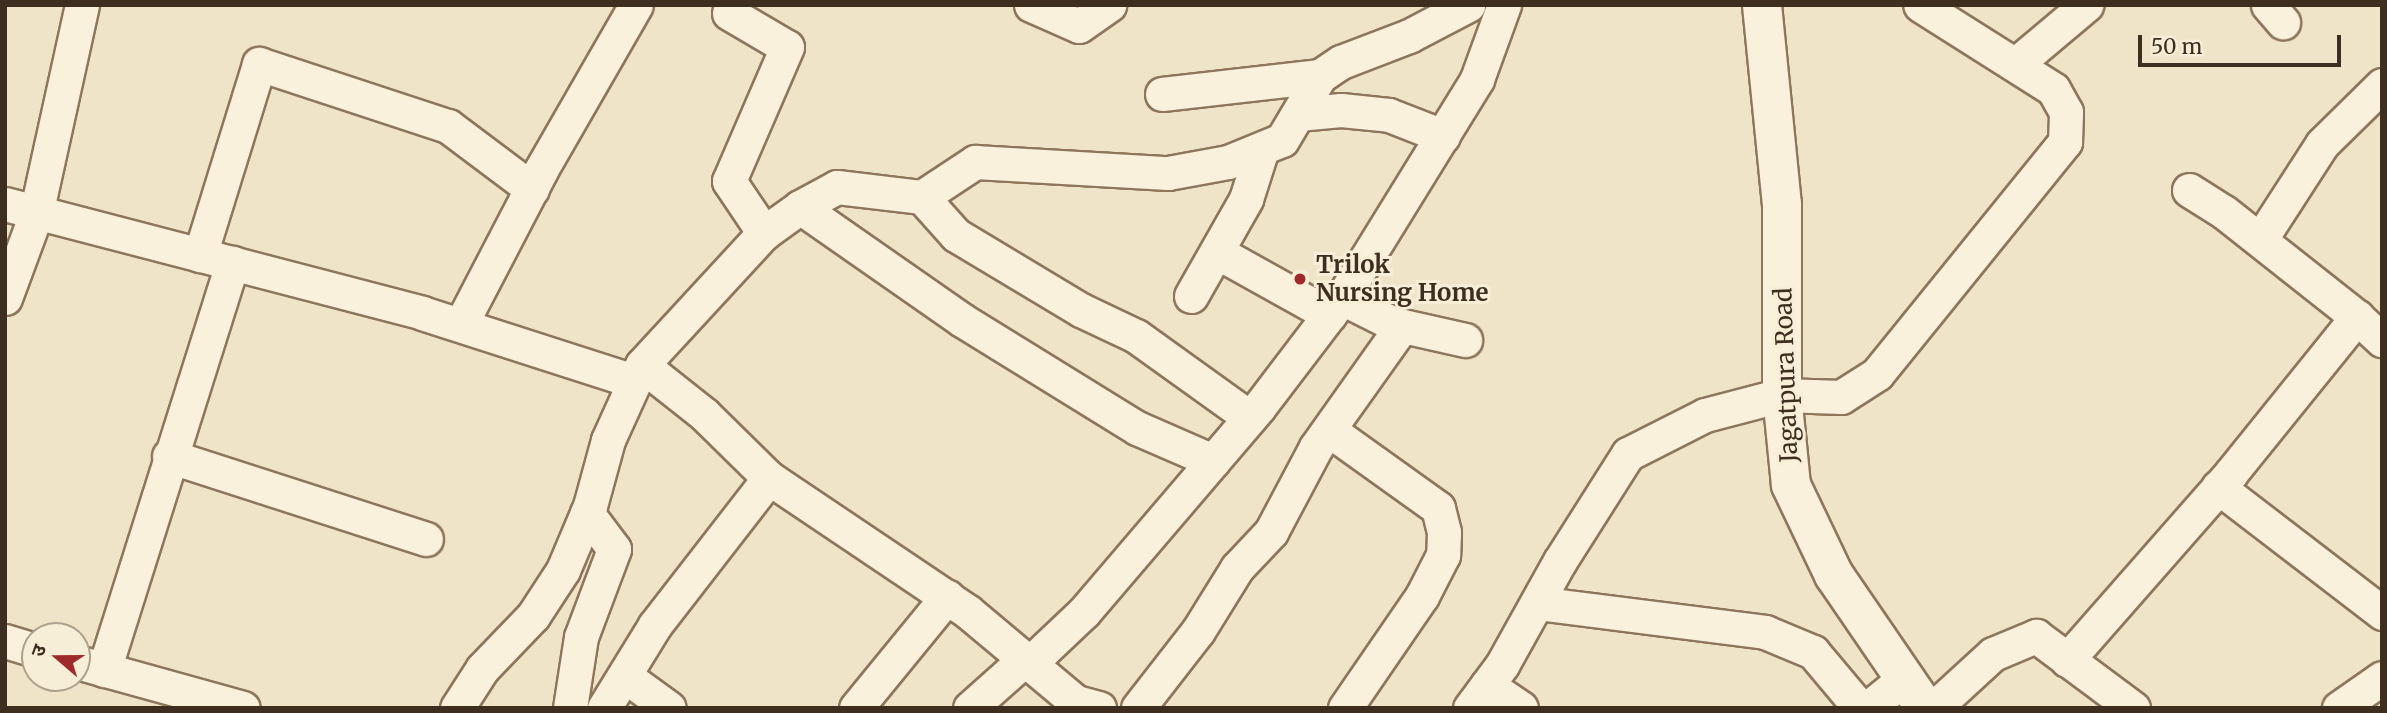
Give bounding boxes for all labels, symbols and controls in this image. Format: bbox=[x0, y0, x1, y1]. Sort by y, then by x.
scale bar bbox=[2142, 21, 2345, 65]
text: 50 m bbox=[2151, 33, 2202, 60]
place label: Trilok Nursing Home bbox=[1316, 251, 1489, 307]
marker: Trilok Nursing Home bbox=[1290, 269, 1310, 289]
street label: Jagatpura Road bbox=[1769, 287, 1803, 463]
north arrow bbox=[21, 622, 91, 692]
text: उ bbox=[25, 641, 51, 660]

